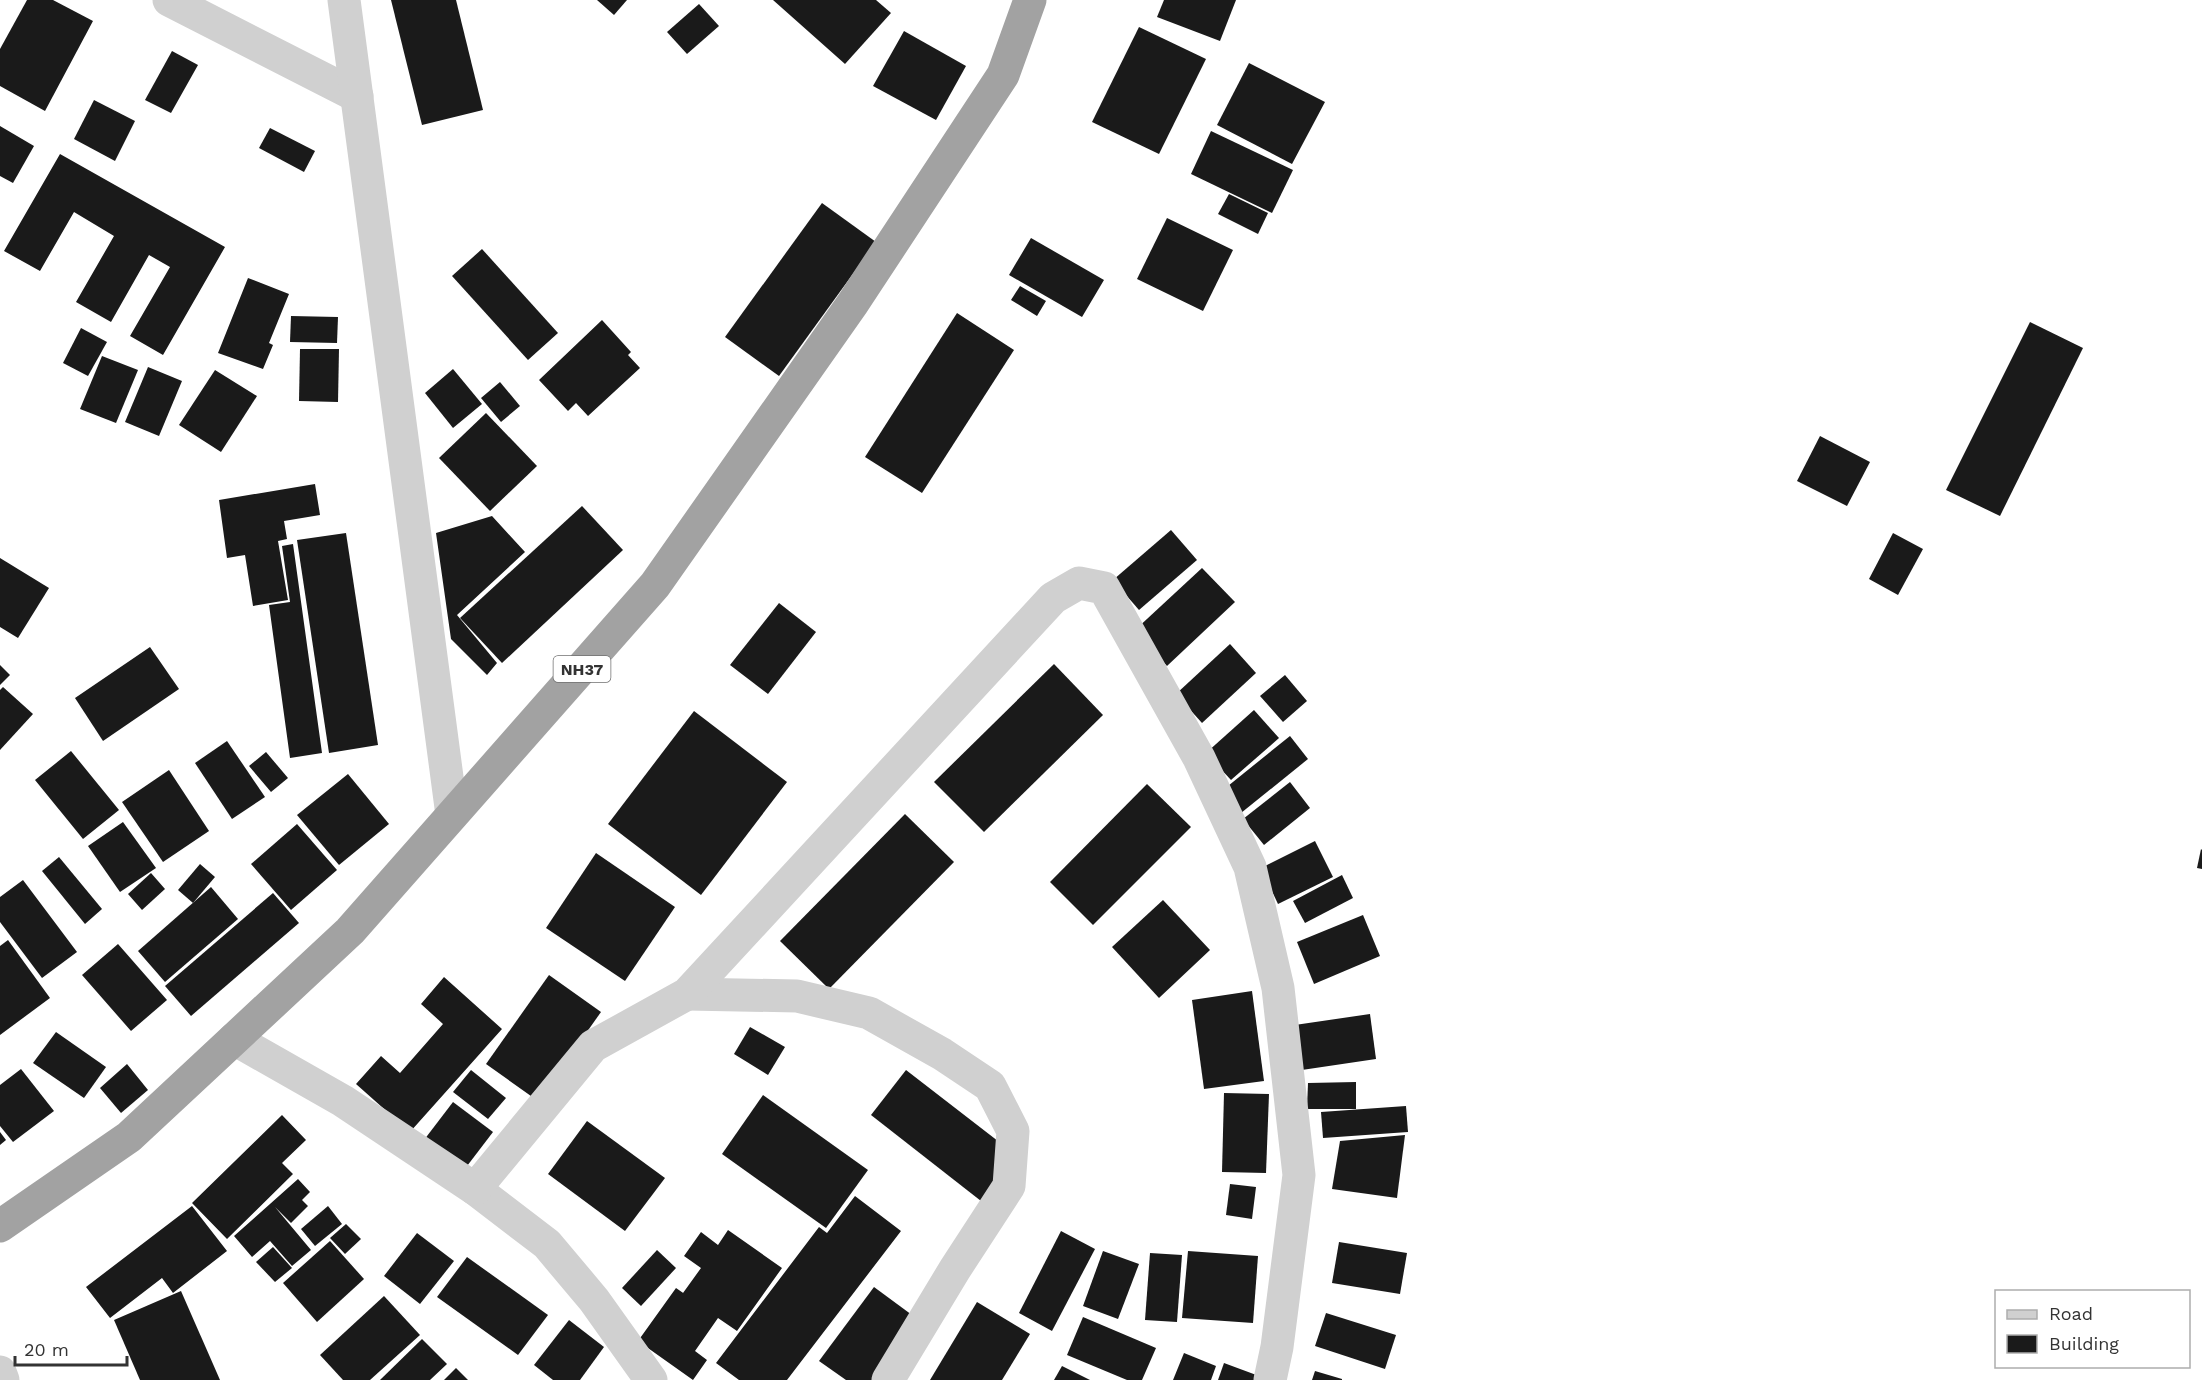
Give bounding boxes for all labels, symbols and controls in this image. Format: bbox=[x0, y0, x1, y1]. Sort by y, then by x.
road number: NH37 bbox=[554, 656, 610, 682]
legend bbox=[1995, 1290, 2190, 1368]
text: Road bbox=[2049, 1303, 2093, 1324]
scale bar bbox=[15, 1329, 128, 1367]
text: Building bbox=[2049, 1333, 2119, 1354]
text: 20 m bbox=[24, 1339, 69, 1360]

